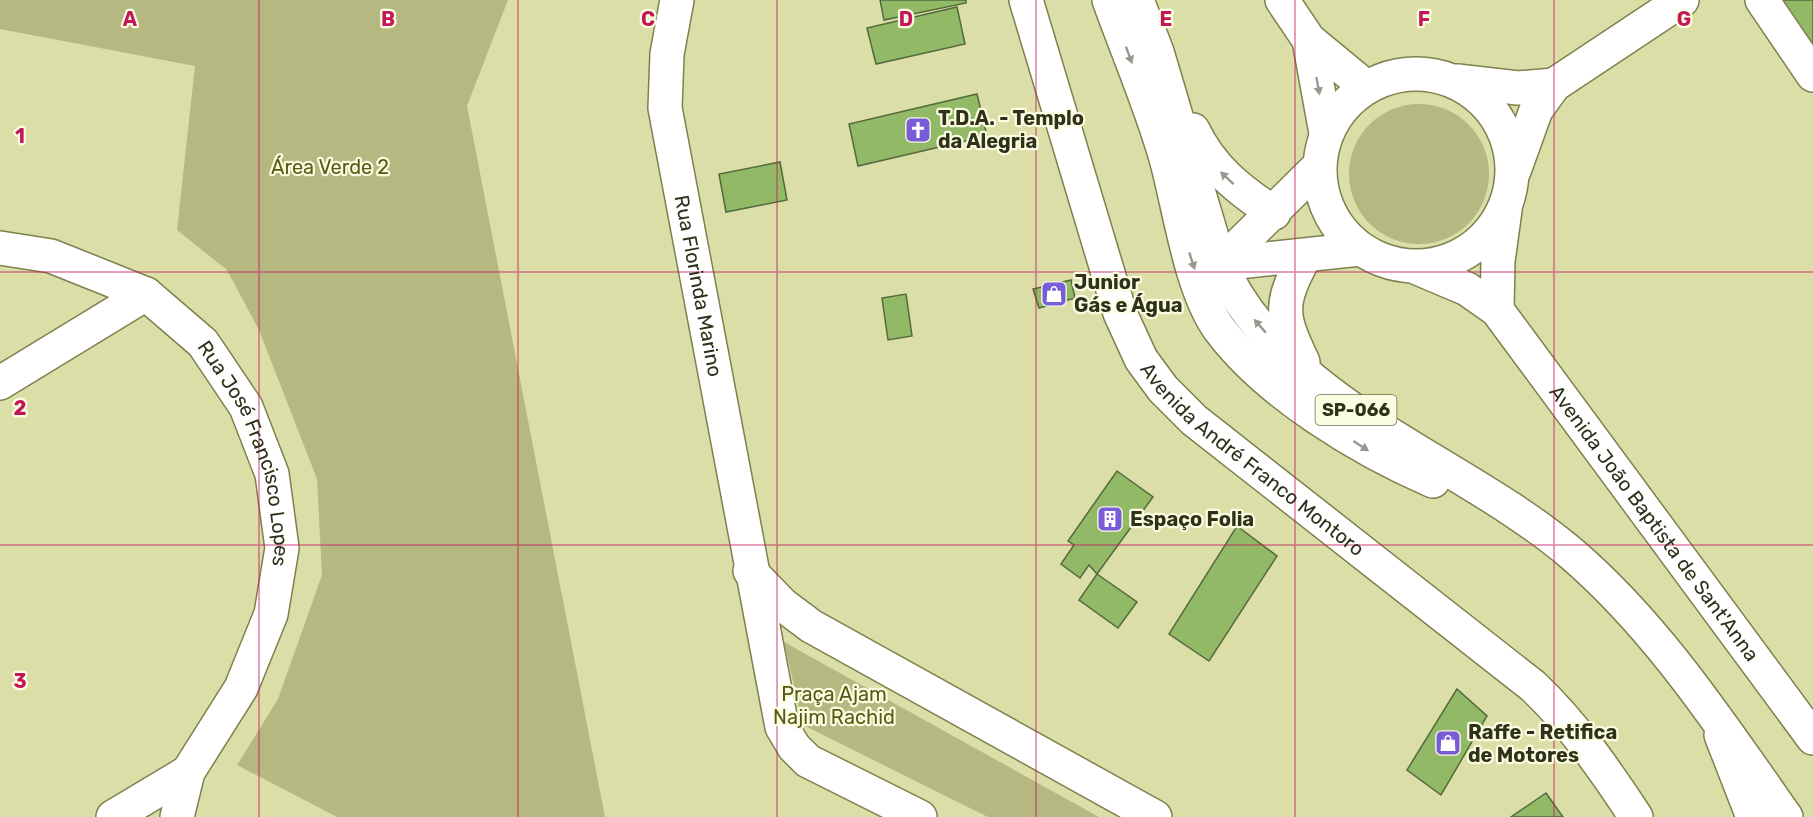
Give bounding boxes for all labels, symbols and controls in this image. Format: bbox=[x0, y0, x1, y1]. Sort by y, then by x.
text: A bbox=[123, 7, 138, 31]
text: B bbox=[381, 7, 395, 31]
text: C bbox=[641, 7, 655, 31]
text: D bbox=[899, 7, 913, 31]
text: E bbox=[1160, 7, 1172, 31]
text: F bbox=[1418, 7, 1430, 31]
text: G bbox=[1677, 7, 1691, 31]
one-way arrow bbox=[1124, 46, 1134, 64]
one-way arrow bbox=[1314, 77, 1323, 96]
place label: T.D.A. - Templo da Alegria bbox=[938, 106, 1084, 153]
church icon: T.D.A. - Templo da Alegria bbox=[903, 115, 933, 145]
text: 1 bbox=[15, 124, 25, 148]
park label: Área Verde 2 bbox=[271, 155, 389, 179]
one-way arrow bbox=[1220, 172, 1235, 185]
street label: Rua Florinda Marino bbox=[670, 193, 728, 379]
one-way arrow bbox=[1187, 252, 1197, 270]
place label: Junior Gás e Água bbox=[1074, 270, 1183, 317]
shop icon: Junior Gás e Água bbox=[1039, 279, 1069, 309]
one-way arrow bbox=[1254, 319, 1267, 334]
street label: Rua José Francisco Lopes bbox=[193, 336, 294, 568]
street label: Avenida André Franco Montoro bbox=[1136, 358, 1369, 561]
street label: Avenida João Baptista de Sant'Anna bbox=[1545, 380, 1764, 666]
road number: SP-066 bbox=[1316, 395, 1396, 425]
text: 2 bbox=[14, 396, 27, 420]
one-way arrow bbox=[1353, 440, 1369, 452]
building icon: Espaço Folia bbox=[1095, 504, 1125, 534]
place label: Espaço Folia bbox=[1130, 507, 1254, 531]
text: 3 bbox=[13, 669, 27, 693]
park label: Praça Ajam Najim Rachid bbox=[773, 682, 895, 729]
place label: Raffe - Retifica de Motores bbox=[1468, 720, 1617, 767]
shop icon: Raffe - Retifica de Motores bbox=[1433, 728, 1463, 758]

